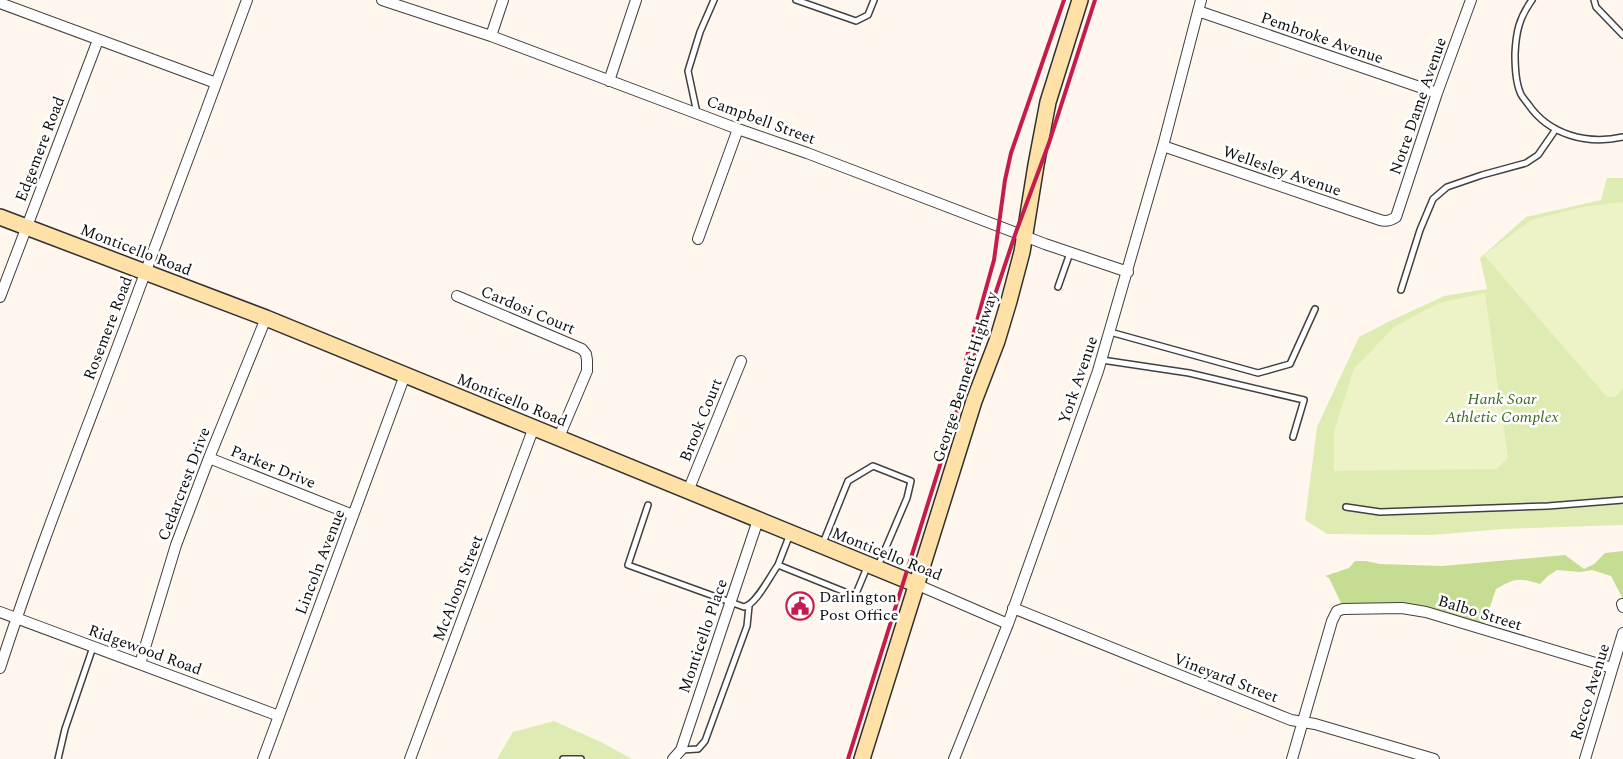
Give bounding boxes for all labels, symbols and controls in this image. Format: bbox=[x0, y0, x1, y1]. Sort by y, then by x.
street label: Pembroke Avenue bbox=[1257, 6, 1387, 70]
street label: Notre Dame Avenue bbox=[1383, 34, 1453, 178]
street label: Campbell Street bbox=[703, 89, 819, 151]
street label: Edgemere Road bbox=[9, 93, 71, 205]
street label: Wellesley Avenue bbox=[1219, 139, 1345, 203]
street label: Monticello Road bbox=[77, 218, 195, 282]
street label: Rosemere Road bbox=[77, 273, 139, 383]
street label: Cardosi Court bbox=[477, 279, 579, 341]
street label: George Bennett Highway bbox=[926, 287, 1004, 466]
street label: York Avenue bbox=[1052, 333, 1104, 427]
street label: Monticello Road bbox=[453, 367, 571, 433]
street label: Brook Court bbox=[673, 374, 729, 465]
park label: Hank Soar Athletic Complex bbox=[1444, 387, 1559, 429]
street label: Cedarcrest Drive bbox=[151, 424, 217, 544]
street label: Parker Drive bbox=[227, 439, 319, 495]
street label: Lincoln Avenue bbox=[289, 506, 351, 618]
street label: Monticello Road bbox=[828, 521, 946, 587]
street label: McAloon Street bbox=[427, 531, 489, 645]
street label: Monticello Place bbox=[672, 576, 734, 696]
place label: Darlington Post Office bbox=[819, 585, 898, 627]
street label: Balbo Street bbox=[1435, 589, 1525, 637]
public building icon: Darlington Post Office bbox=[785, 591, 815, 621]
street label: Ridgewood Road bbox=[85, 618, 205, 682]
street label: Rocco Avenue bbox=[1564, 641, 1616, 743]
street label: Vineyard Street bbox=[1170, 647, 1282, 709]

